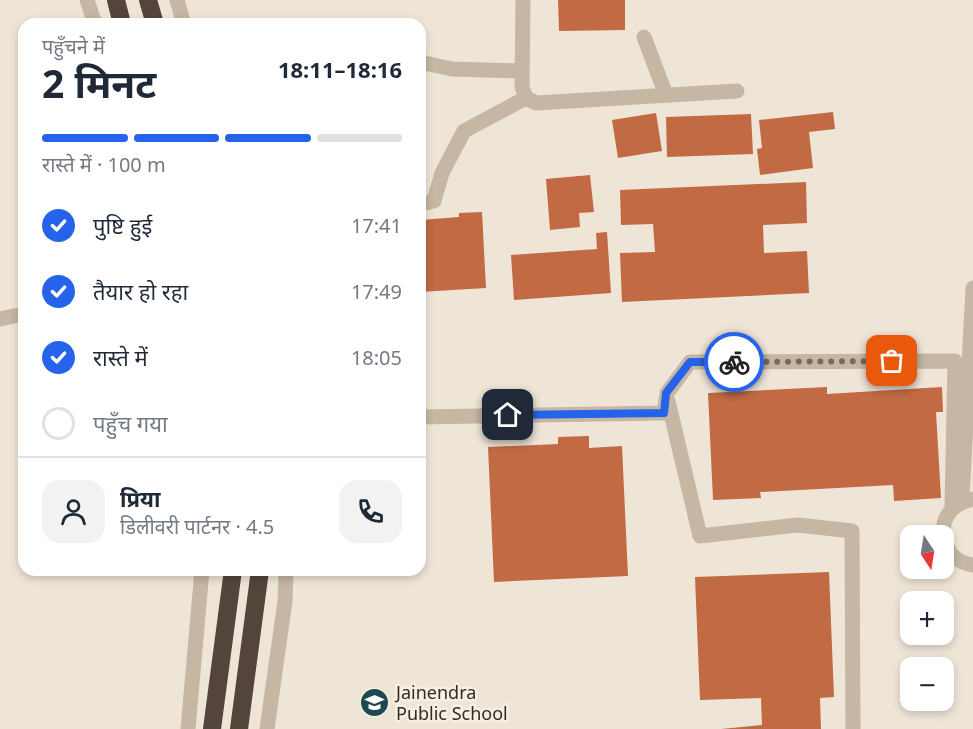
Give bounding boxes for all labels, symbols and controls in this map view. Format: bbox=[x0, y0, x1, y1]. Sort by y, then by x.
text: पहुँचने में bbox=[42, 33, 105, 60]
text: 18:11–18:16 bbox=[278, 54, 402, 84]
text: 2 मिनट bbox=[42, 56, 156, 109]
text: रास्ते में · 100 m bbox=[42, 151, 166, 178]
icon: check bbox=[42, 209, 75, 242]
text: पुष्टि हुई bbox=[93, 210, 152, 240]
text: 17:41 bbox=[351, 212, 402, 239]
icon: check bbox=[42, 275, 75, 308]
text: तैयार हो रहा bbox=[93, 276, 188, 306]
text: 17:49 bbox=[351, 278, 402, 305]
courier bbox=[704, 332, 764, 392]
pin bbox=[866, 335, 917, 386]
icon: check bbox=[42, 341, 75, 374]
text: रास्ते में bbox=[93, 342, 148, 372]
text: 18:05 bbox=[351, 344, 402, 371]
icon: bag bbox=[875, 344, 908, 377]
icon: bike bbox=[718, 346, 751, 379]
pin bbox=[482, 389, 533, 440]
icon: home bbox=[491, 398, 524, 431]
text: पहुँच गया bbox=[93, 408, 168, 438]
button: person bbox=[42, 480, 105, 543]
button: phone bbox=[339, 480, 402, 543]
text: प्रिया bbox=[120, 483, 160, 513]
text: डिलीवरी पार्टनर · 4.5 bbox=[120, 513, 274, 540]
north arrow bbox=[900, 525, 954, 579]
map controls bbox=[900, 525, 954, 711]
button: + bbox=[900, 591, 954, 645]
button: − bbox=[900, 657, 954, 711]
place label: Jainendra Public School bbox=[394, 680, 508, 725]
school or university icon: Jainendra Public School bbox=[359, 686, 391, 718]

